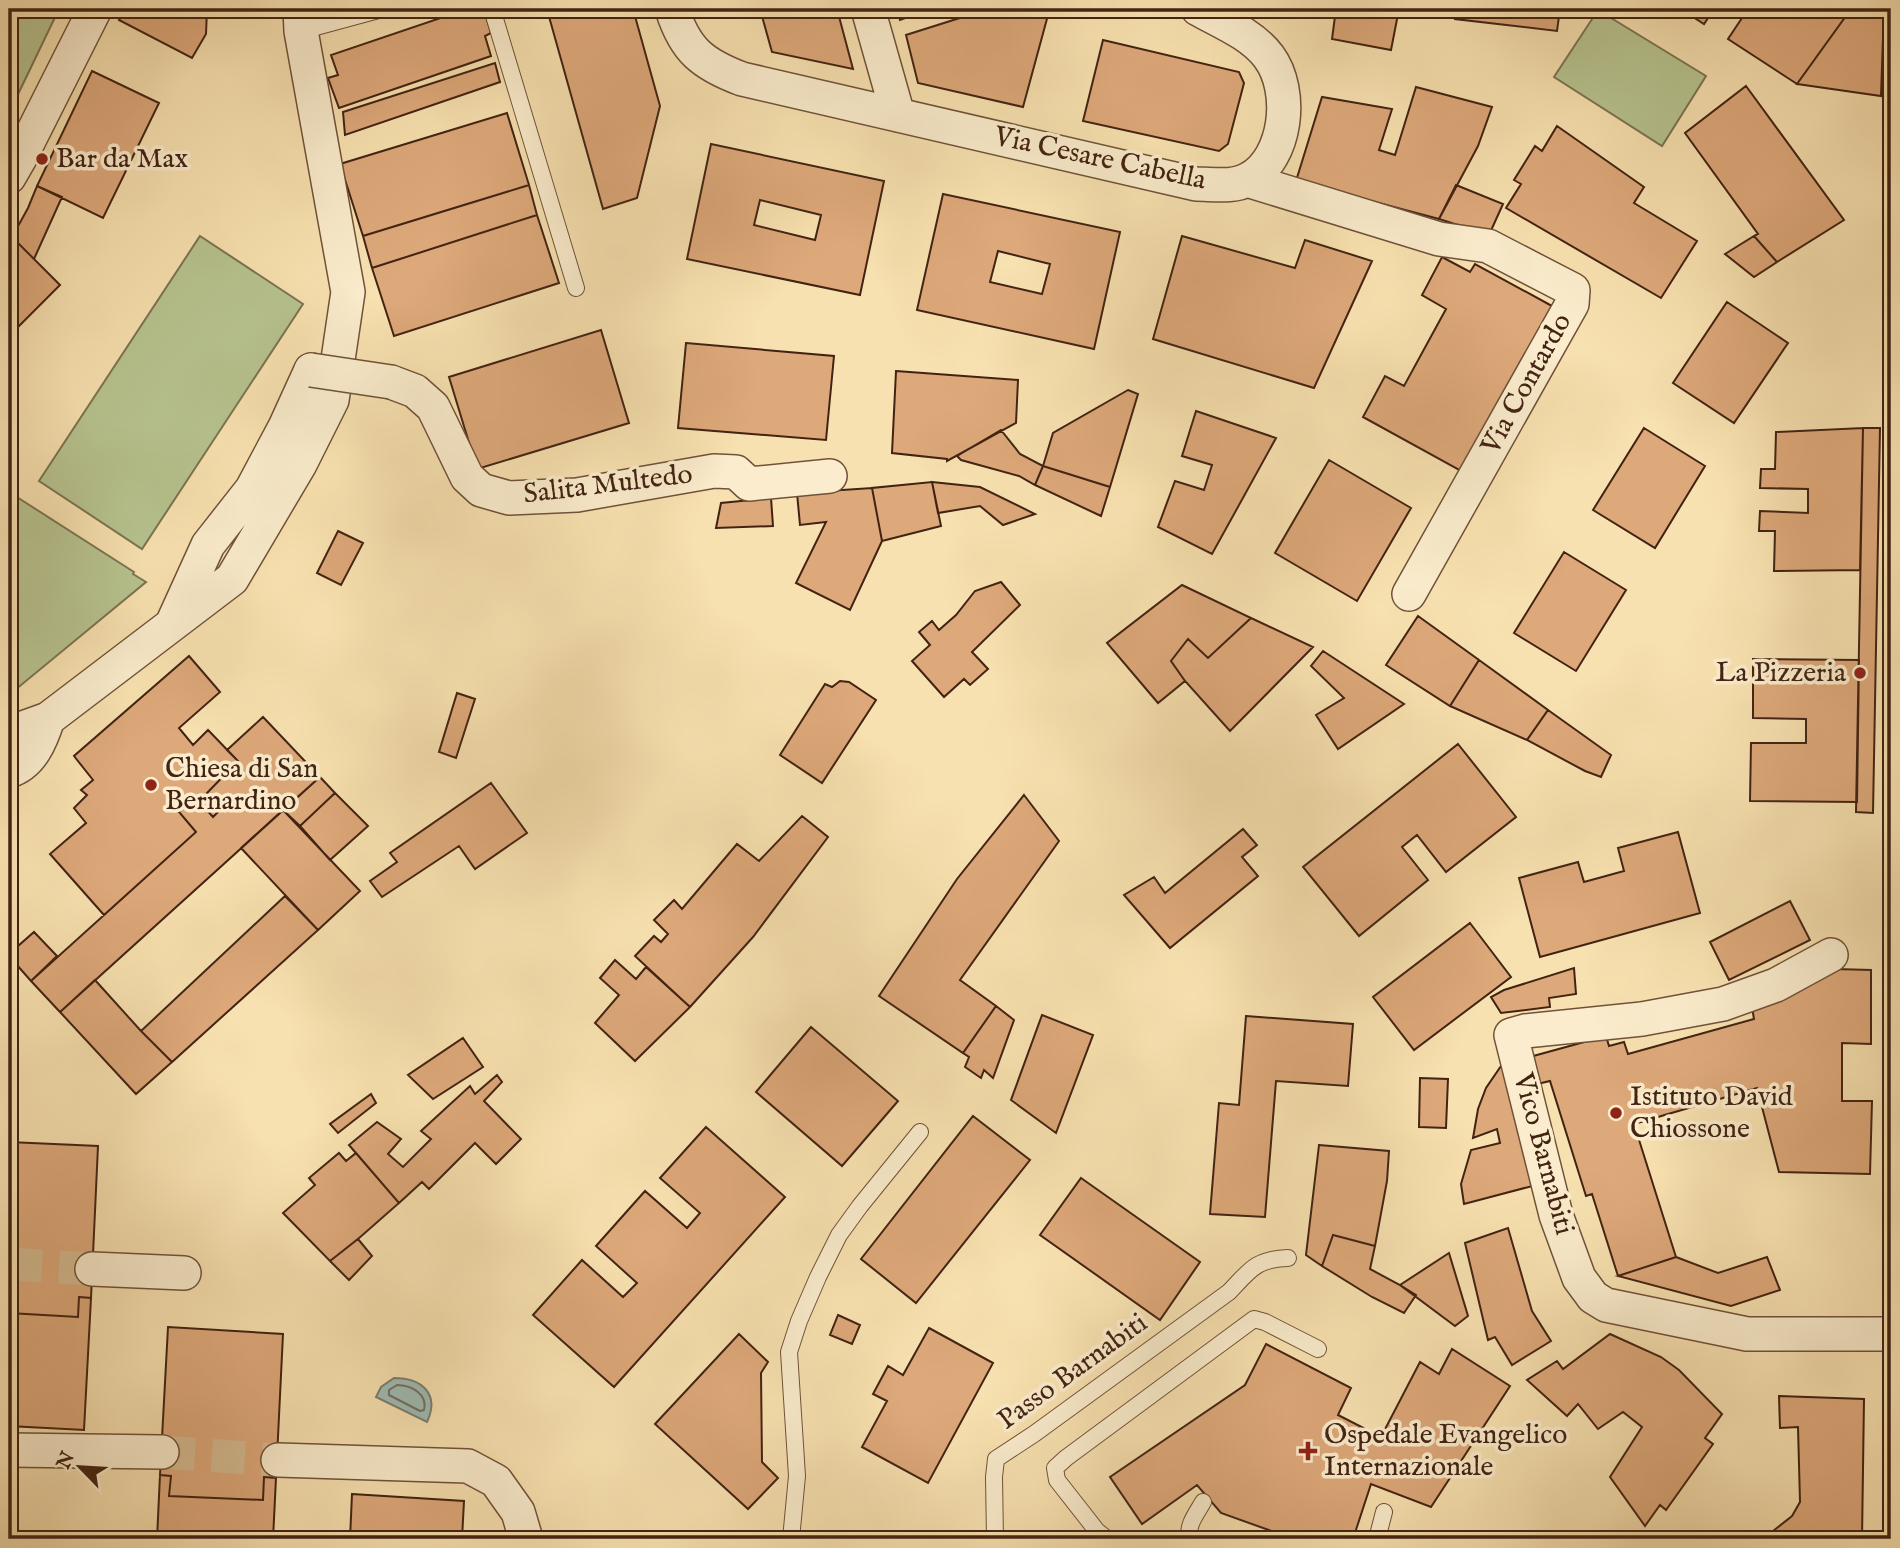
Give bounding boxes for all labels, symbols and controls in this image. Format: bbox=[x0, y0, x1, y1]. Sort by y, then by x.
street label: Via Cesare Cabella bbox=[990, 119, 1210, 199]
place label: Bar da Max bbox=[56, 142, 189, 177]
marker: Bar da Max bbox=[34, 151, 50, 167]
street label: Via Contardo bbox=[1473, 307, 1580, 462]
street label: Salita Multedo bbox=[521, 457, 695, 513]
place label: La Pizzeria bbox=[1716, 656, 1847, 691]
marker: La Pizzeria bbox=[1852, 665, 1868, 681]
place label: Chiesa di San Bernardino bbox=[165, 752, 318, 819]
marker: Chiesa di San Bernardino bbox=[143, 777, 159, 793]
street label: Vico Barnabiti bbox=[1504, 1068, 1581, 1239]
place label: Istituto David Chiossone bbox=[1630, 1080, 1793, 1147]
marker: Istituto David Chiossone bbox=[1608, 1105, 1624, 1121]
street label: Passo Barnabiti bbox=[991, 1306, 1155, 1438]
place label: Ospedale Evangelico Internazionale bbox=[1324, 1418, 1567, 1485]
north arrow bbox=[46, 1432, 116, 1502]
marker: Ospedale Evangelico Internazionale bbox=[1298, 1441, 1318, 1461]
text: N bbox=[52, 1448, 81, 1474]

